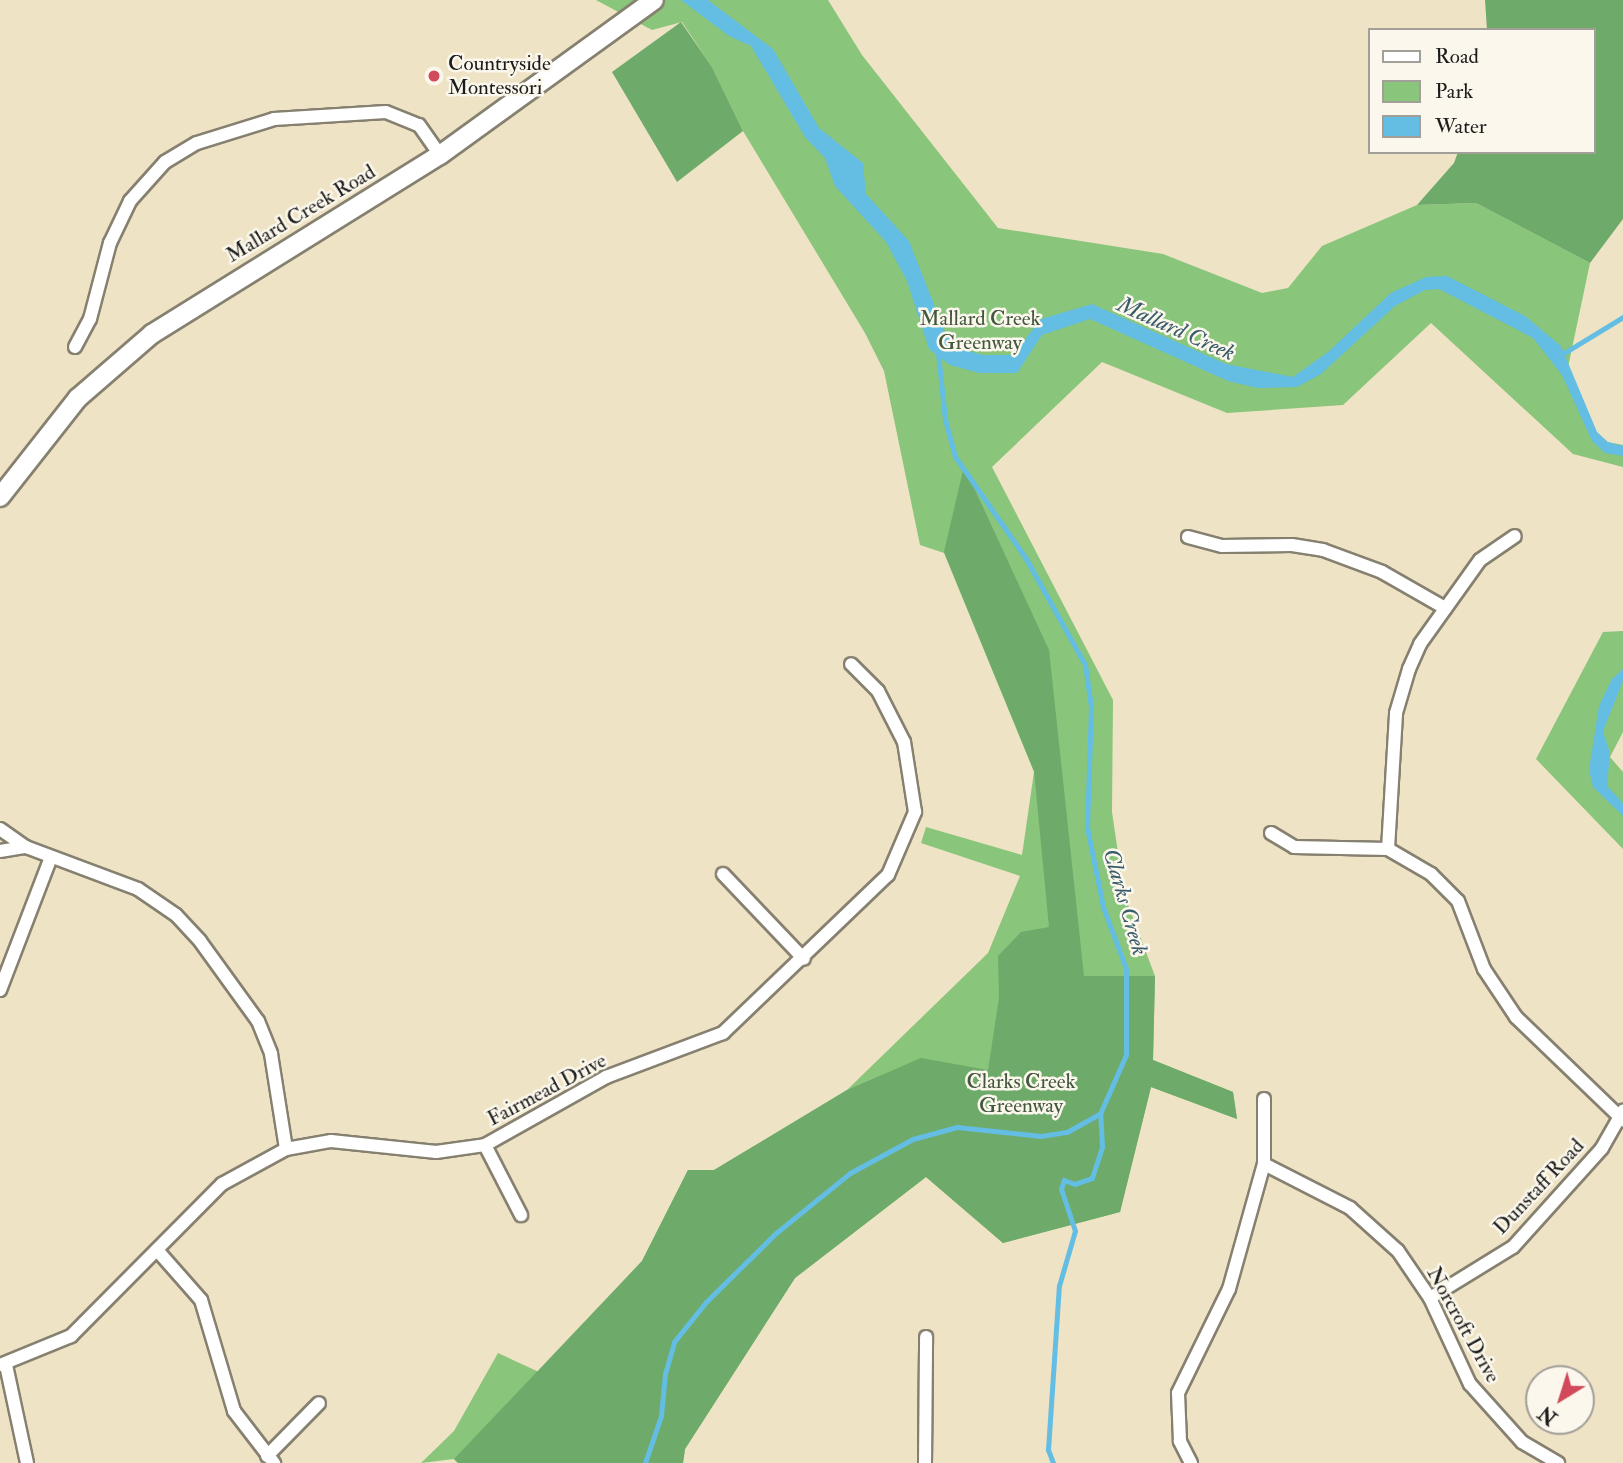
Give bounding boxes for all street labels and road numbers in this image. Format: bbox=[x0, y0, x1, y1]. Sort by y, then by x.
street label: Mallard Creek Road bbox=[222, 160, 380, 268]
street label: Fairmead Drive bbox=[483, 1048, 611, 1132]
street label: Dunstaff Road bbox=[1488, 1134, 1590, 1240]
street label: Norcroft Drive bbox=[1421, 1263, 1505, 1387]

